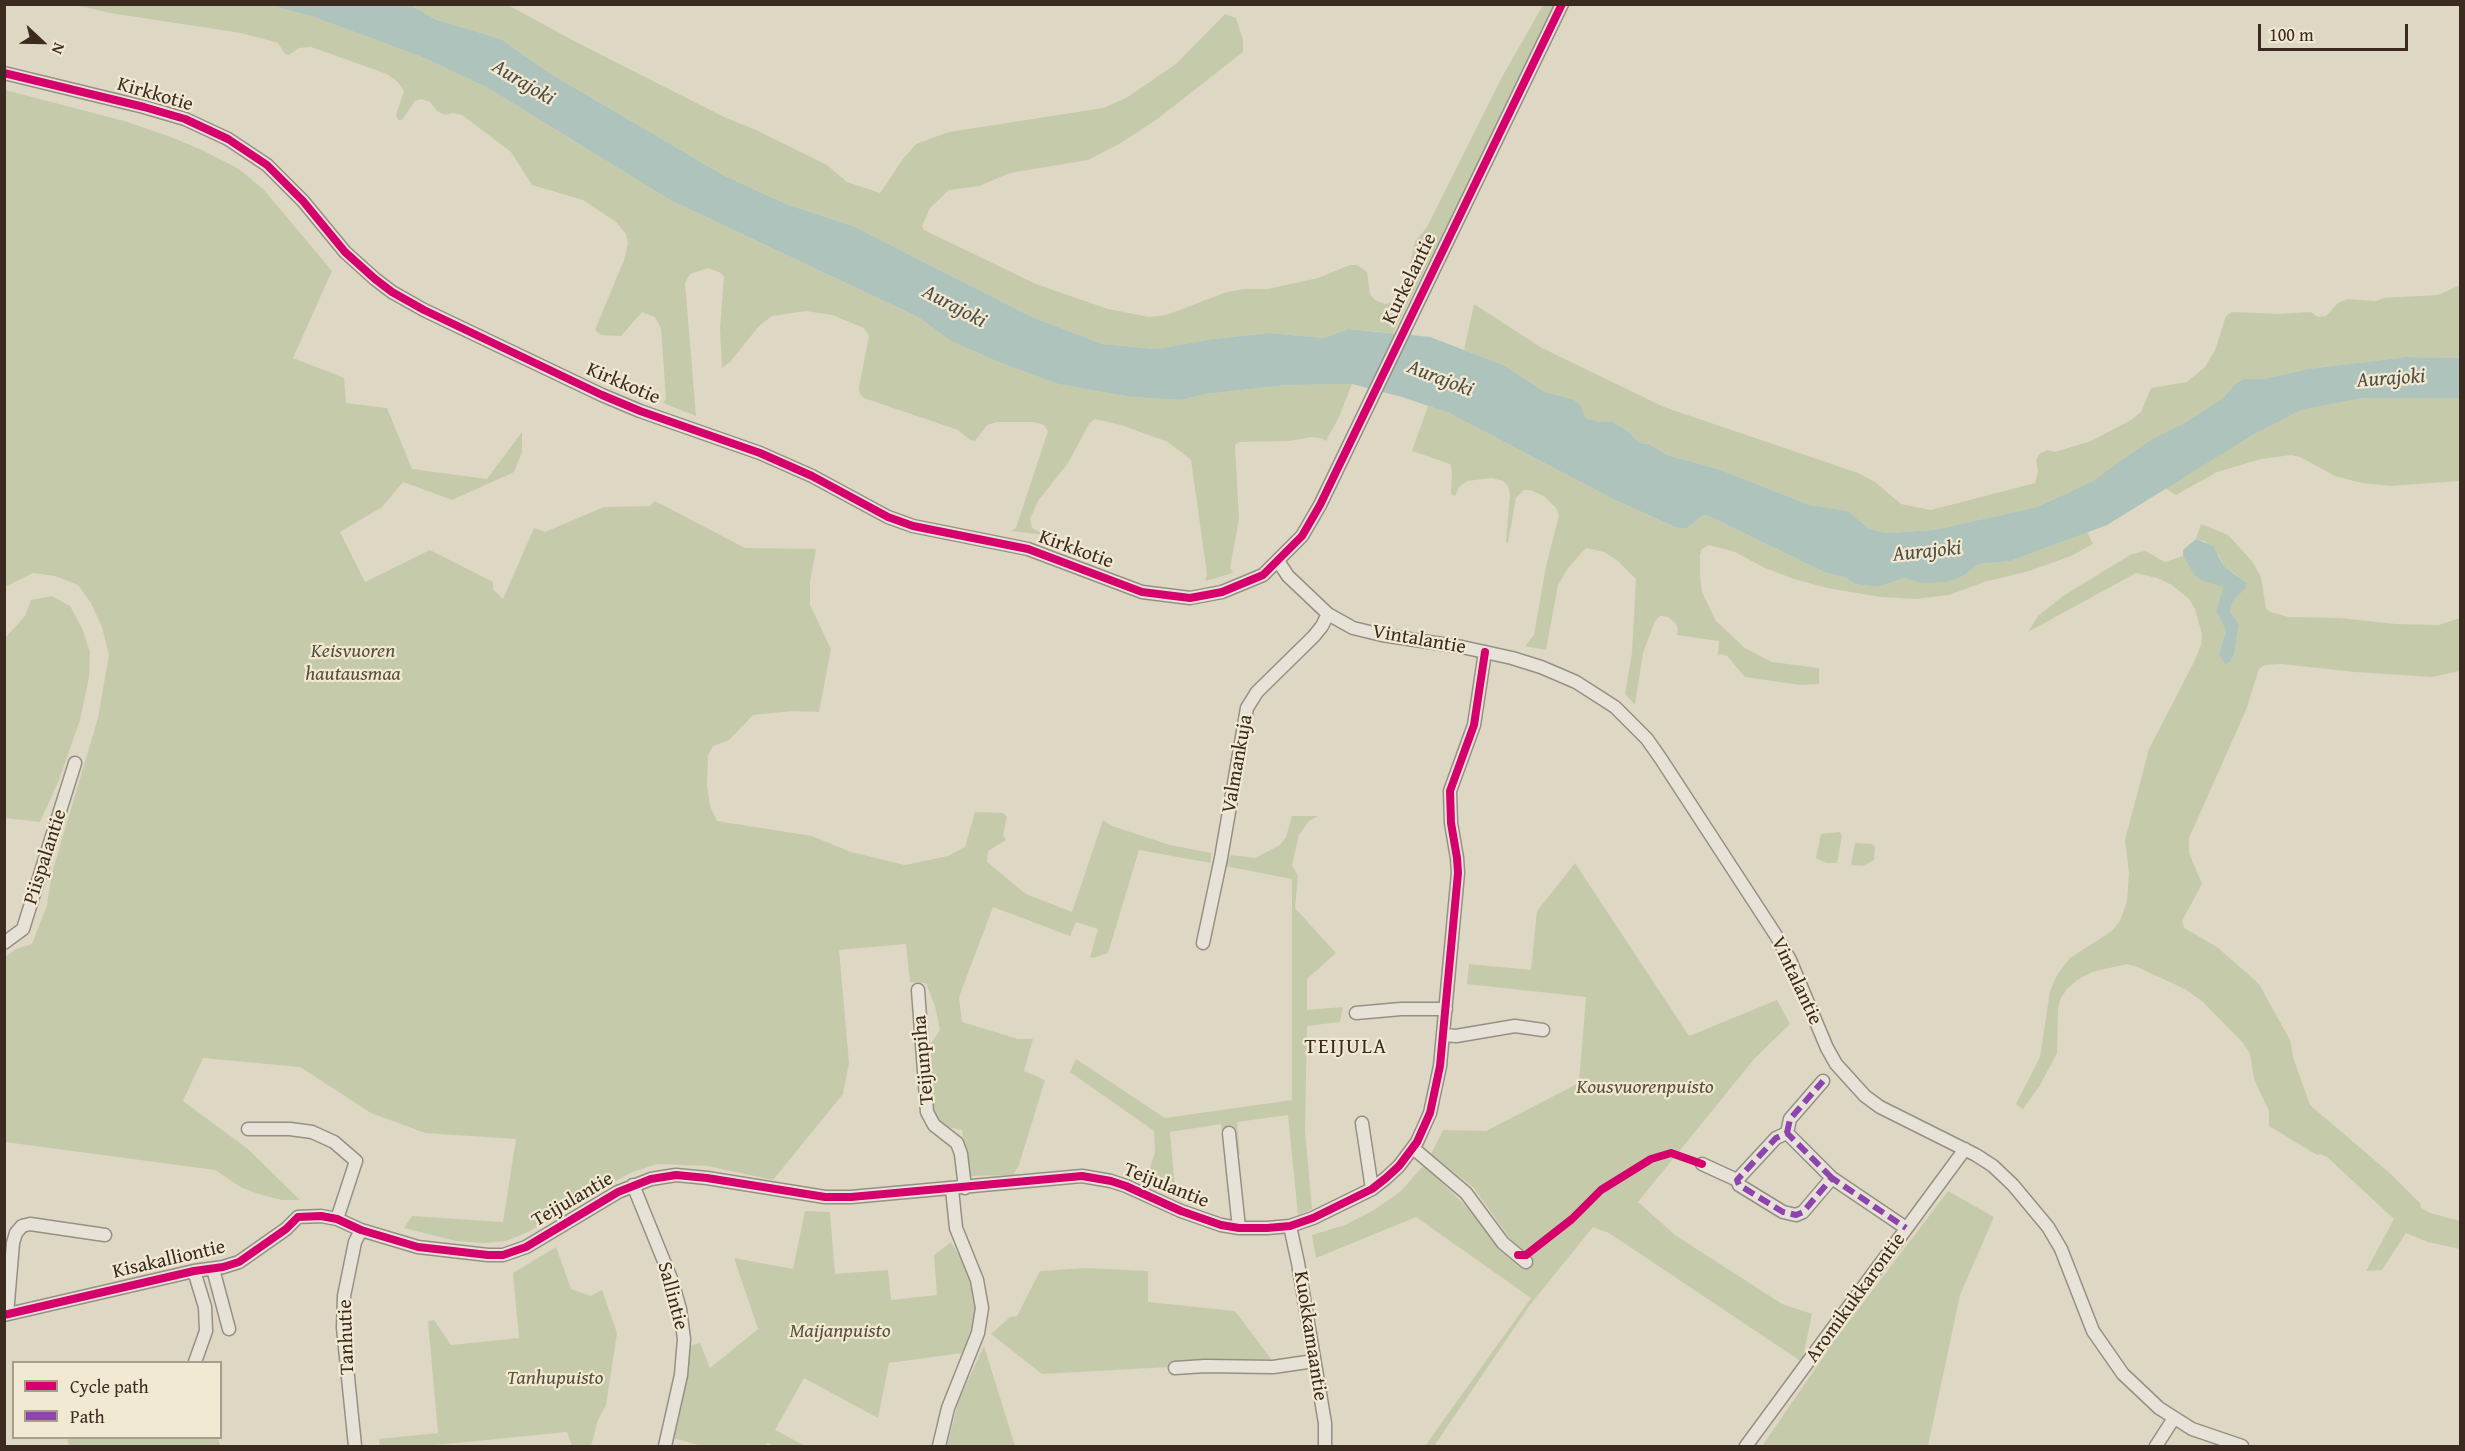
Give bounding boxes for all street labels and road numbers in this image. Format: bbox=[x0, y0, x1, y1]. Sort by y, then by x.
street label: Kirkkotie bbox=[114, 73, 196, 117]
street label: Kurkelantie bbox=[1378, 230, 1442, 328]
street label: Kirkkotie bbox=[582, 358, 664, 410]
street label: Kirkkotie bbox=[1035, 525, 1117, 575]
street label: Vintalantie bbox=[1370, 620, 1468, 660]
street label: Valmankuja bbox=[1218, 713, 1258, 815]
street label: Piispalantie bbox=[19, 806, 73, 908]
street label: Vintalantie bbox=[1765, 933, 1827, 1029]
street label: Teijunpiha bbox=[908, 1014, 940, 1106]
street label: Teijulantie bbox=[1120, 1158, 1212, 1214]
street label: Teijulantie bbox=[528, 1167, 618, 1233]
street label: Aromikukkarontie bbox=[1801, 1228, 1911, 1368]
street label: Kisakalliontie bbox=[110, 1235, 228, 1285]
street label: Sallintie bbox=[651, 1259, 693, 1333]
street label: Kuokkamaantie bbox=[1288, 1269, 1332, 1403]
street label: Tanhutie bbox=[334, 1299, 360, 1375]

